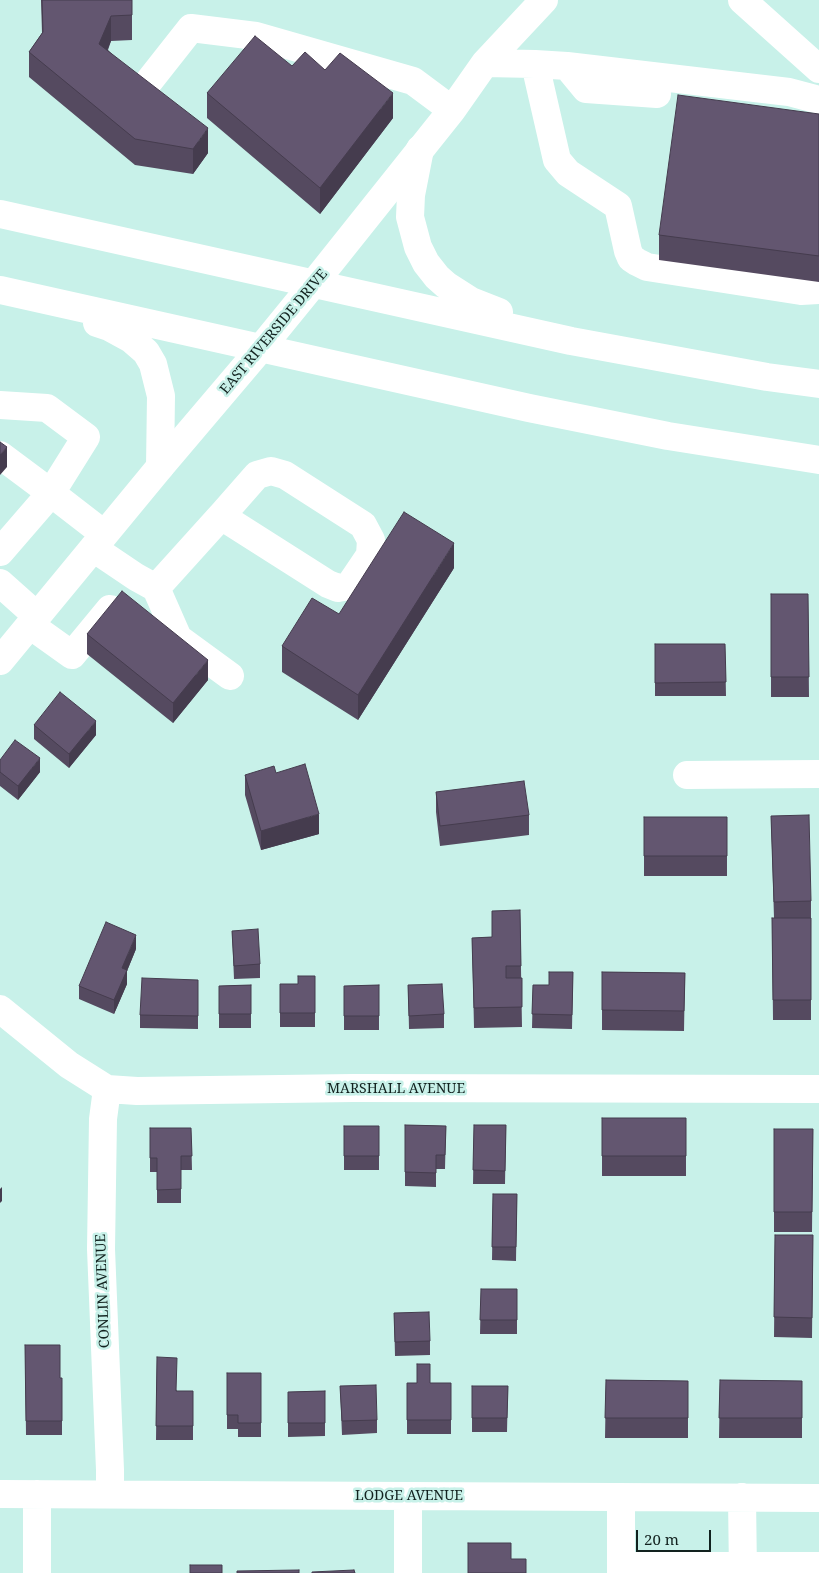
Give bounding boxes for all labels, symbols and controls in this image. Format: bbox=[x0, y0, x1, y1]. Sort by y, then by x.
street label: EAST RIVERSIDE DRIVE bbox=[217, 266, 331, 398]
street label: MARSHALL AVENUE bbox=[327, 1081, 465, 1097]
street label: CONLIN AVENUE bbox=[93, 1234, 113, 1348]
street label: LODGE AVENUE bbox=[355, 1488, 463, 1504]
scale bar bbox=[639, 1520, 714, 1552]
text: 20 m bbox=[644, 1529, 679, 1549]

